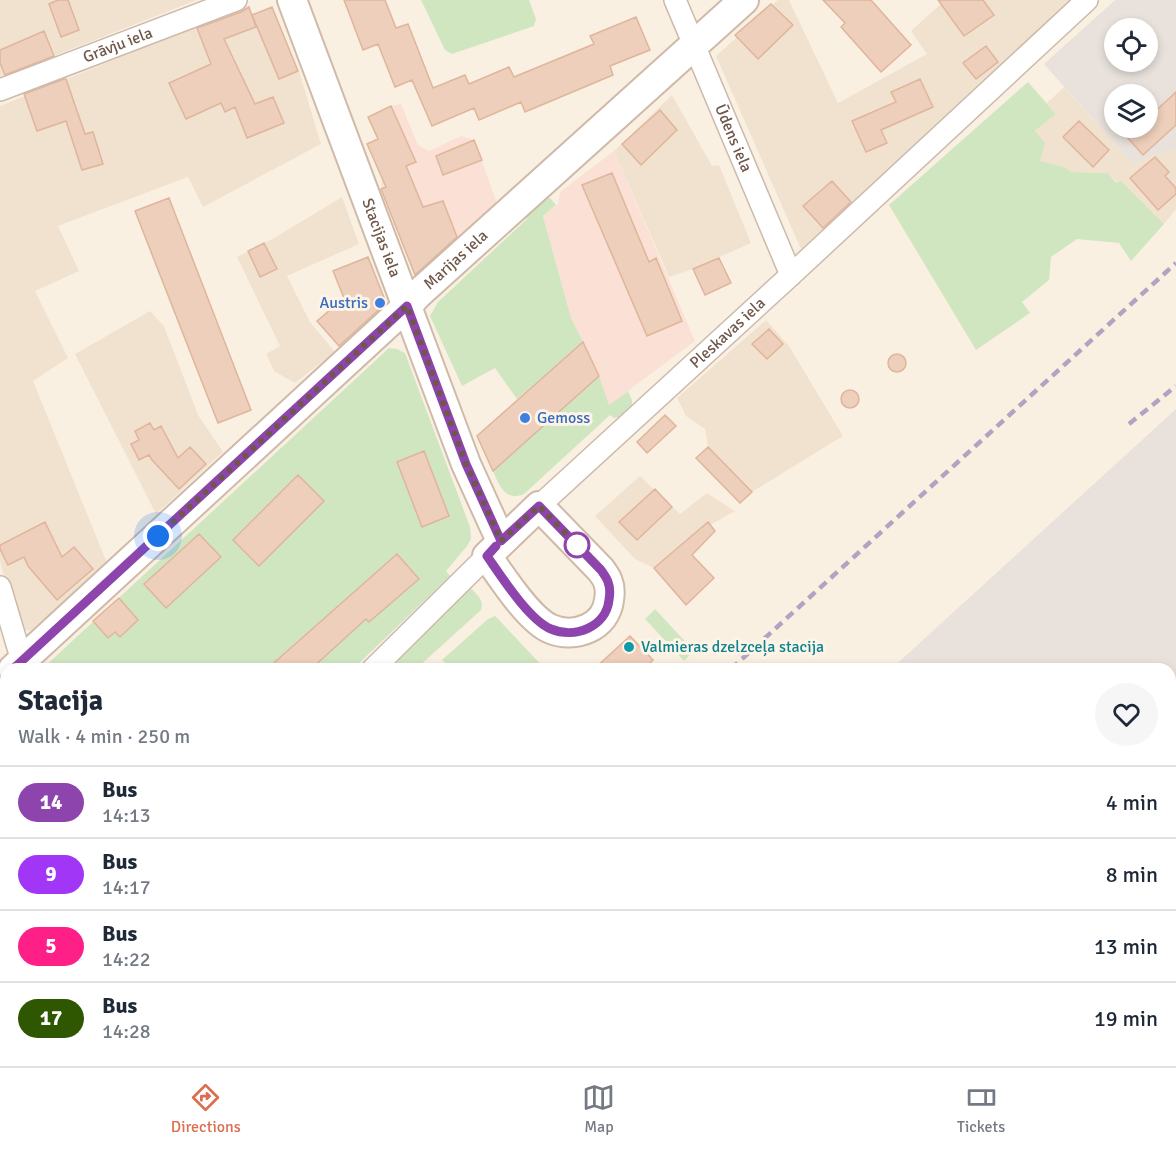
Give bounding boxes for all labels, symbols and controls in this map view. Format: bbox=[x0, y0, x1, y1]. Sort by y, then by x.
map controls bbox=[1104, 18, 1158, 138]
button: locate bbox=[1104, 18, 1158, 72]
street label: Grāvju iela bbox=[80, 23, 155, 67]
button: layers bbox=[1104, 84, 1158, 138]
street label: Ūdens iela bbox=[710, 101, 756, 175]
street label: Stacijas iela bbox=[357, 195, 405, 280]
street label: Marijas iela bbox=[420, 226, 492, 294]
place label: Austris bbox=[320, 293, 368, 313]
street label: Pleskavas iela bbox=[686, 293, 770, 373]
marker: Austris bbox=[373, 296, 387, 310]
place label: Gemoss bbox=[537, 408, 590, 428]
marker: Gemoss bbox=[518, 411, 532, 425]
your location bbox=[143, 521, 173, 551]
unlabelled marker bbox=[564, 532, 590, 558]
place label: Valmieras dzelzceļa stacija bbox=[641, 637, 824, 657]
marker: Valmieras dzelzceļa stacija bbox=[622, 640, 636, 654]
button: heart bbox=[1095, 683, 1158, 746]
text: Stacija bbox=[18, 684, 103, 718]
text: Walk · 4 min · 250 m bbox=[18, 724, 190, 749]
text: Bus bbox=[102, 776, 137, 803]
text: 14 bbox=[40, 789, 62, 815]
text: 4 min bbox=[1106, 789, 1158, 816]
text: 14:13 bbox=[102, 803, 151, 828]
text: Bus bbox=[102, 848, 137, 875]
text: 9 bbox=[45, 861, 57, 887]
text: 8 min bbox=[1106, 861, 1158, 888]
text: 14:17 bbox=[102, 875, 151, 900]
text: Bus bbox=[102, 920, 137, 947]
text: 5 bbox=[45, 933, 57, 959]
text: 13 min bbox=[1094, 933, 1158, 960]
text: 14:22 bbox=[102, 947, 151, 972]
text: Bus bbox=[102, 992, 137, 1019]
text: 17 bbox=[40, 1005, 62, 1031]
text: 19 min bbox=[1094, 1005, 1158, 1032]
text: 14:28 bbox=[102, 1019, 151, 1044]
tab: Directions bbox=[171, 1081, 241, 1137]
tab: Map bbox=[582, 1081, 615, 1137]
tab: Tickets bbox=[957, 1081, 1005, 1137]

